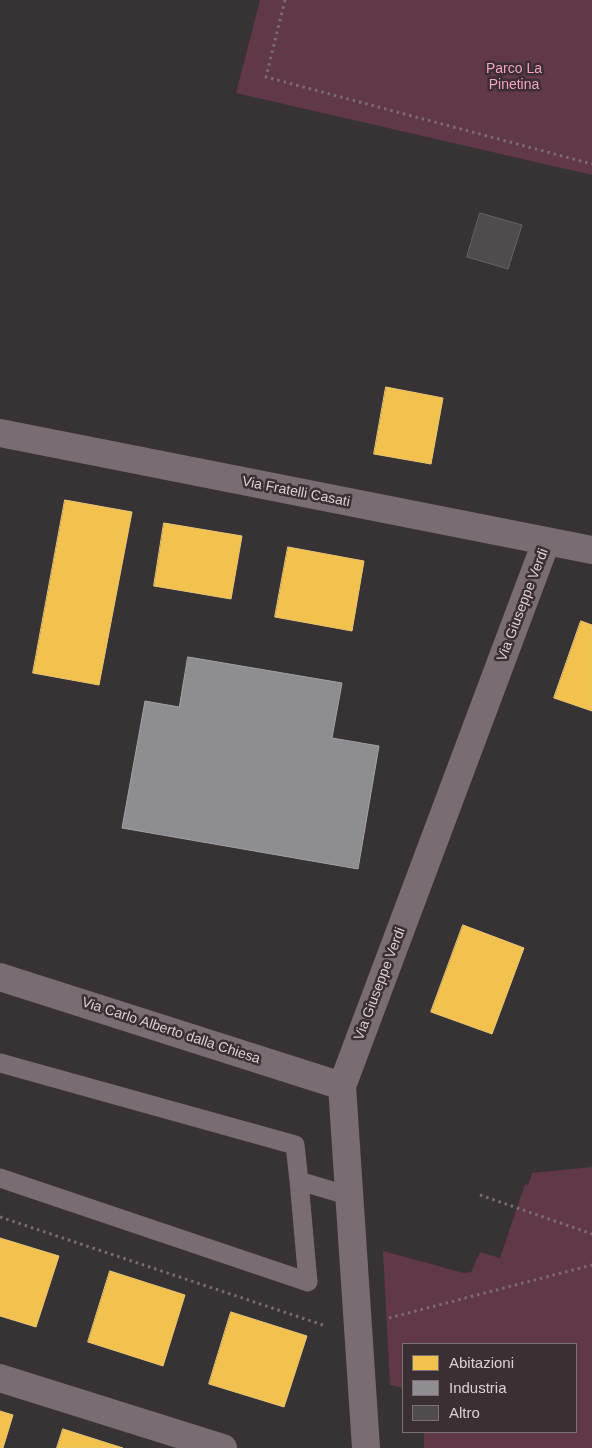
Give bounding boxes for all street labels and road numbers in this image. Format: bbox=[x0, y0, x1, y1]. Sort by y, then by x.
street label: Via Fratelli Casati bbox=[241, 473, 351, 511]
street label: Via Giuseppe Verdi bbox=[494, 546, 552, 664]
street label: Via Giuseppe Verdi bbox=[351, 925, 409, 1043]
street label: Via Carlo Alberto dalla Chiesa bbox=[80, 994, 262, 1068]

